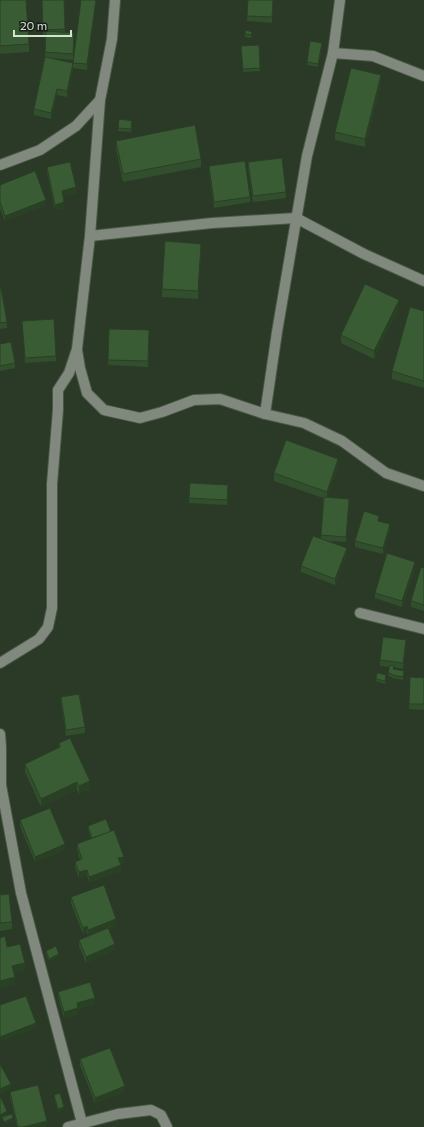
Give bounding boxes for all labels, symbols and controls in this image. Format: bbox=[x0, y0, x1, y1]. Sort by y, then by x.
scale bar bbox=[14, 12, 71, 38]
text: 20 m bbox=[20, 18, 47, 32]

